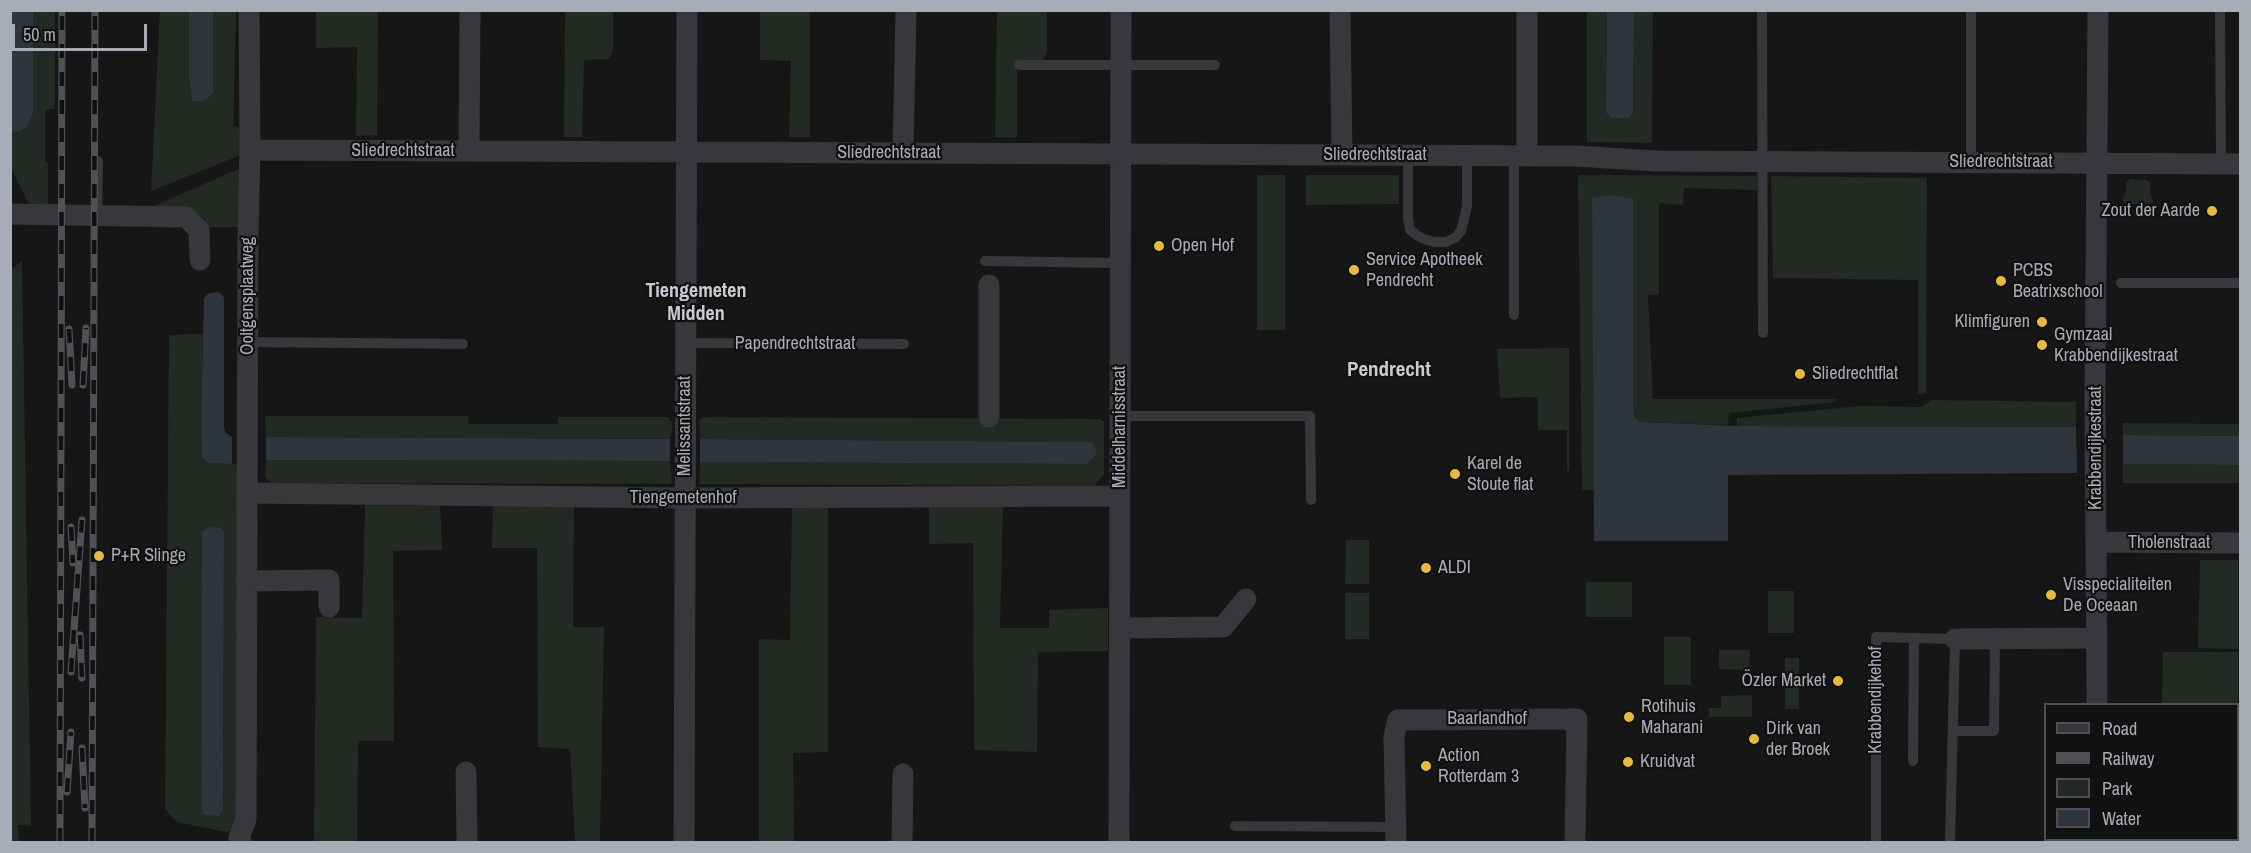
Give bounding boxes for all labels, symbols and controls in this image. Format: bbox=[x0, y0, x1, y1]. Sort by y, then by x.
scale bar bbox=[15, 12, 150, 50]
text: 50 m bbox=[23, 22, 56, 47]
street label: Sliedrechtstraat bbox=[351, 140, 455, 162]
street label: Sliedrechtstraat bbox=[837, 142, 941, 164]
street label: Sliedrechtstraat bbox=[1323, 144, 1427, 166]
street label: Sliedrechtstraat bbox=[1949, 151, 2053, 173]
place label: Zout der Aarde bbox=[2102, 200, 2200, 222]
marker: Zout der Aarde bbox=[2205, 204, 2219, 218]
place label: Open Hof bbox=[1171, 235, 1234, 257]
street label: Ooltgensplaatweg bbox=[237, 237, 259, 355]
marker: Open Hof bbox=[1152, 239, 1166, 253]
place label: Service Apotheek Pendrecht bbox=[1366, 249, 1483, 292]
place label: PCBS Beatrixschool bbox=[2013, 260, 2102, 302]
marker: Service Apotheek Pendrecht bbox=[1347, 263, 1361, 277]
marker: PCBS Beatrixschool bbox=[1994, 274, 2008, 288]
district label: Tiengemeten Midden bbox=[646, 280, 746, 327]
place label: Klimfiguren bbox=[1955, 311, 2030, 333]
marker: Klimfiguren bbox=[2035, 315, 2049, 329]
place label: Gymzaal Krabbendijkestraat bbox=[2054, 324, 2178, 366]
street label: Papendrechtstraat bbox=[735, 333, 855, 355]
marker: Gymzaal Krabbendijkestraat bbox=[2035, 338, 2049, 352]
district label: Pendrecht bbox=[1347, 357, 1431, 383]
place label: Sliedrechtflat bbox=[1812, 363, 1898, 385]
street label: Middelharnisstraat bbox=[1109, 366, 1131, 488]
marker: Sliedrechtflat bbox=[1793, 367, 1807, 381]
street label: Melissantstraat bbox=[674, 376, 696, 476]
street label: Krabbendijkestraat bbox=[2085, 386, 2107, 510]
place label: Karel de Stoute flat bbox=[1467, 453, 1533, 496]
marker: Karel de Stoute flat bbox=[1448, 467, 1462, 481]
street label: Tiengemetenhof bbox=[629, 487, 737, 509]
street label: Tholenstraat bbox=[2128, 532, 2210, 554]
place label: P+R Slinge bbox=[111, 545, 186, 567]
marker: P+R Slinge bbox=[92, 549, 106, 563]
place label: ALDI bbox=[1438, 557, 1471, 579]
marker: ALDI bbox=[1419, 561, 1433, 575]
place label: Visspecialiteiten De Oceaan bbox=[2063, 574, 2172, 616]
marker: Visspecialiteiten De Oceaan bbox=[2044, 588, 2058, 602]
street label: Krabbendijkehof bbox=[1865, 646, 1887, 754]
place label: Özler Market bbox=[1742, 670, 1826, 692]
marker: Özler Market bbox=[1831, 674, 1845, 688]
place label: Rotihuis Maharani bbox=[1641, 696, 1703, 738]
legend bbox=[2044, 703, 2239, 841]
street label: Baarlandhof bbox=[1447, 708, 1527, 730]
marker: Rotihuis Maharani bbox=[1622, 710, 1636, 724]
text: Road bbox=[2102, 716, 2137, 741]
place label: Dirk van der Broek bbox=[1766, 718, 1830, 760]
marker: Dirk van der Broek bbox=[1747, 732, 1761, 746]
place label: Action Rotterdam 3 bbox=[1438, 745, 1519, 788]
text: Railway bbox=[2102, 746, 2155, 771]
place label: Kruidvat bbox=[1640, 751, 1695, 773]
marker: Kruidvat bbox=[1621, 755, 1635, 769]
marker: Action Rotterdam 3 bbox=[1419, 759, 1433, 773]
text: Park bbox=[2102, 776, 2132, 801]
text: Water bbox=[2102, 806, 2141, 831]

